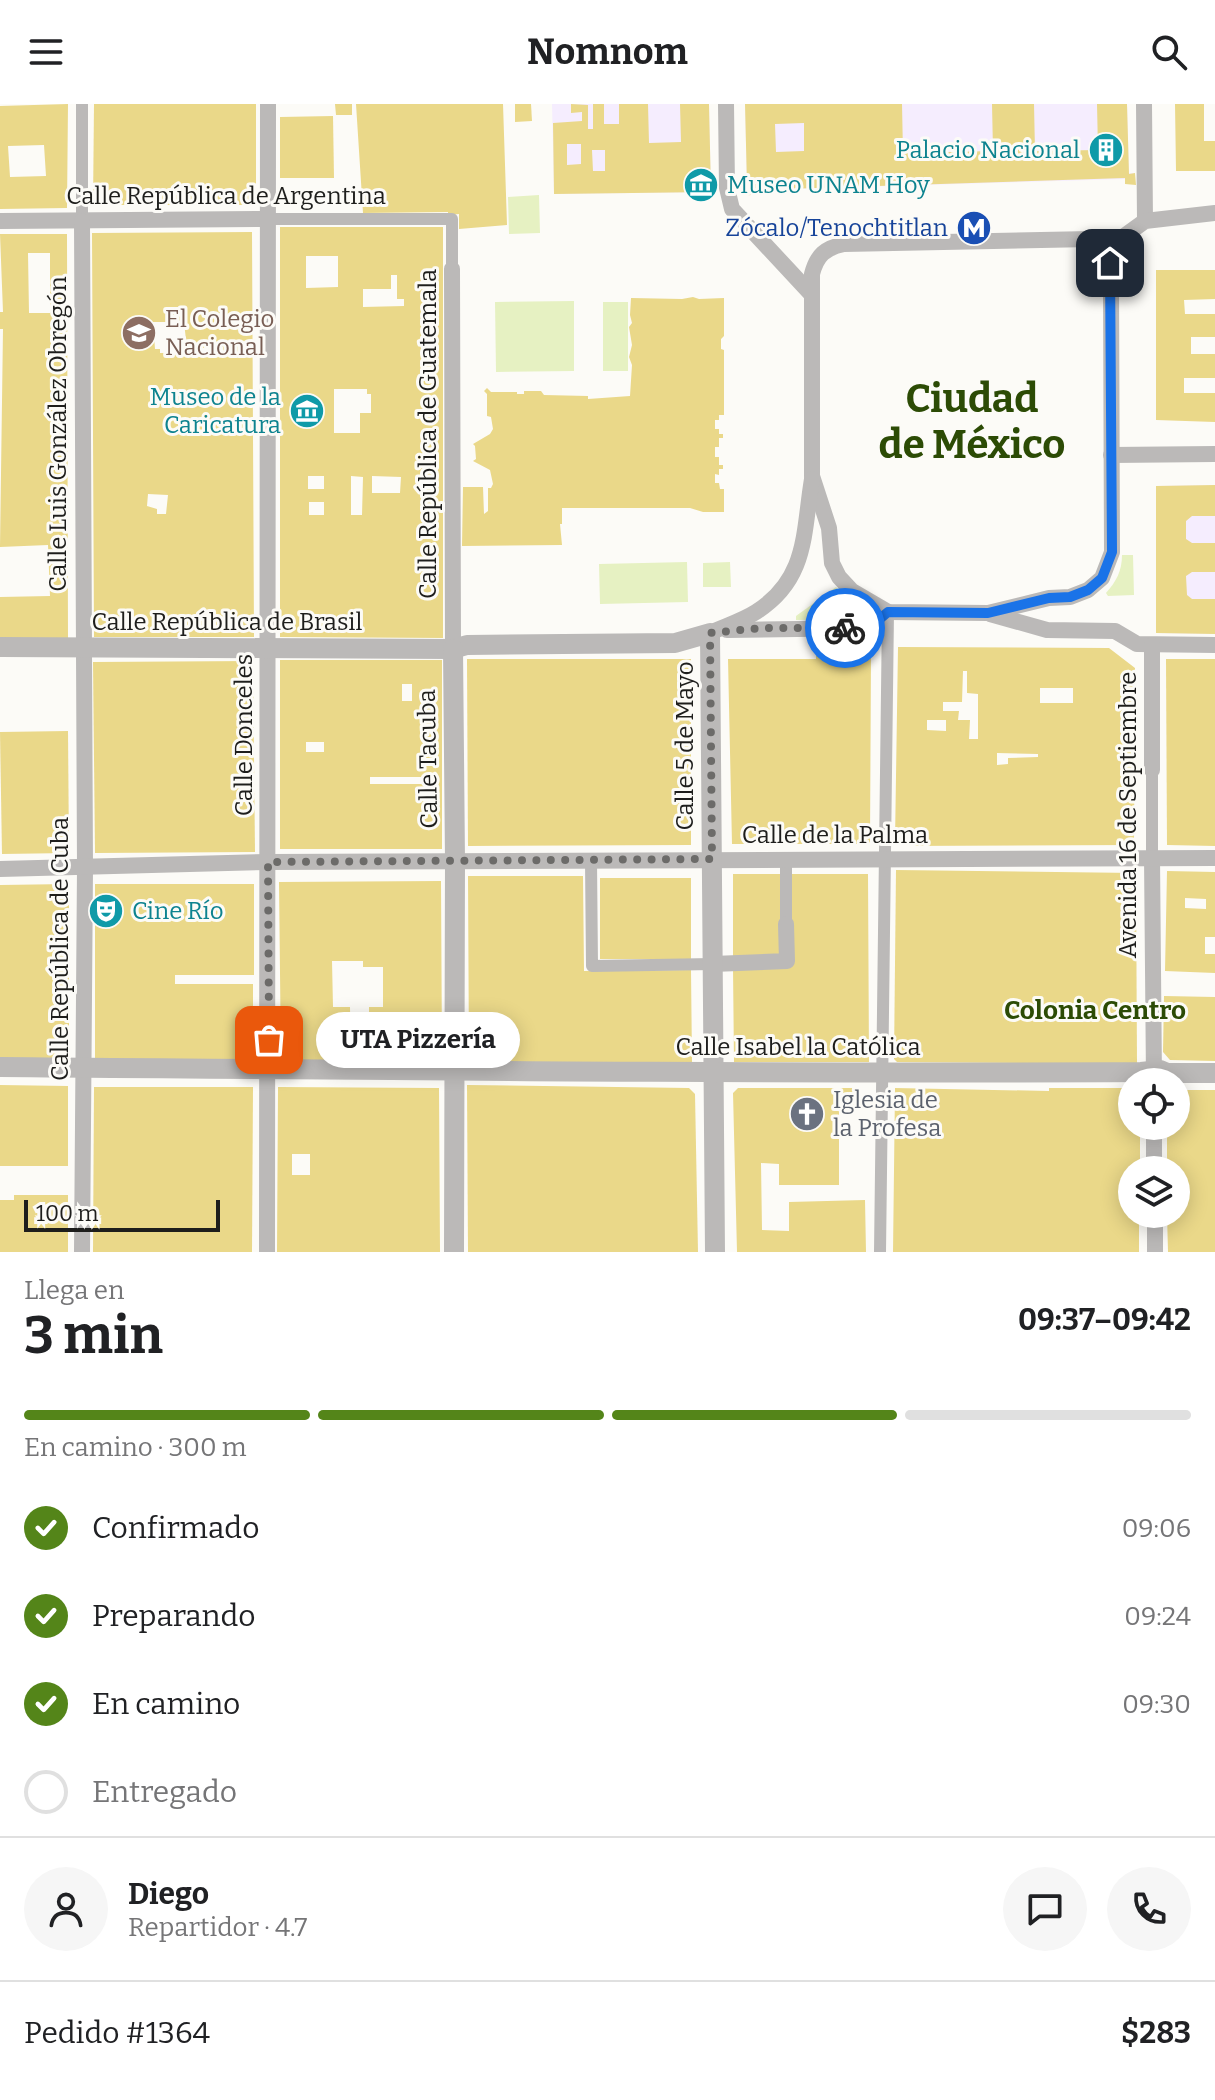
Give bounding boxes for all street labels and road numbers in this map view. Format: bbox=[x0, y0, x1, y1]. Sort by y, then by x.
street label: Calle República de Argentina bbox=[66, 182, 386, 210]
street label: Calle República de Guatemala bbox=[414, 269, 442, 599]
street label: Calle Luis González Obregón bbox=[44, 276, 72, 592]
street label: Calle República de Brasil bbox=[92, 608, 363, 636]
street label: Calle Donceles bbox=[230, 654, 258, 816]
street label: Calle 5 de Mayo bbox=[671, 661, 699, 831]
street label: Avenida 16 de Septiembre bbox=[1114, 672, 1142, 958]
street label: Calle Tacuba bbox=[413, 689, 443, 829]
street label: Calle República de Cuba bbox=[46, 817, 74, 1081]
street label: Calle de la Palma bbox=[742, 821, 928, 849]
street label: Calle Isabel la Católica bbox=[675, 1033, 921, 1061]

